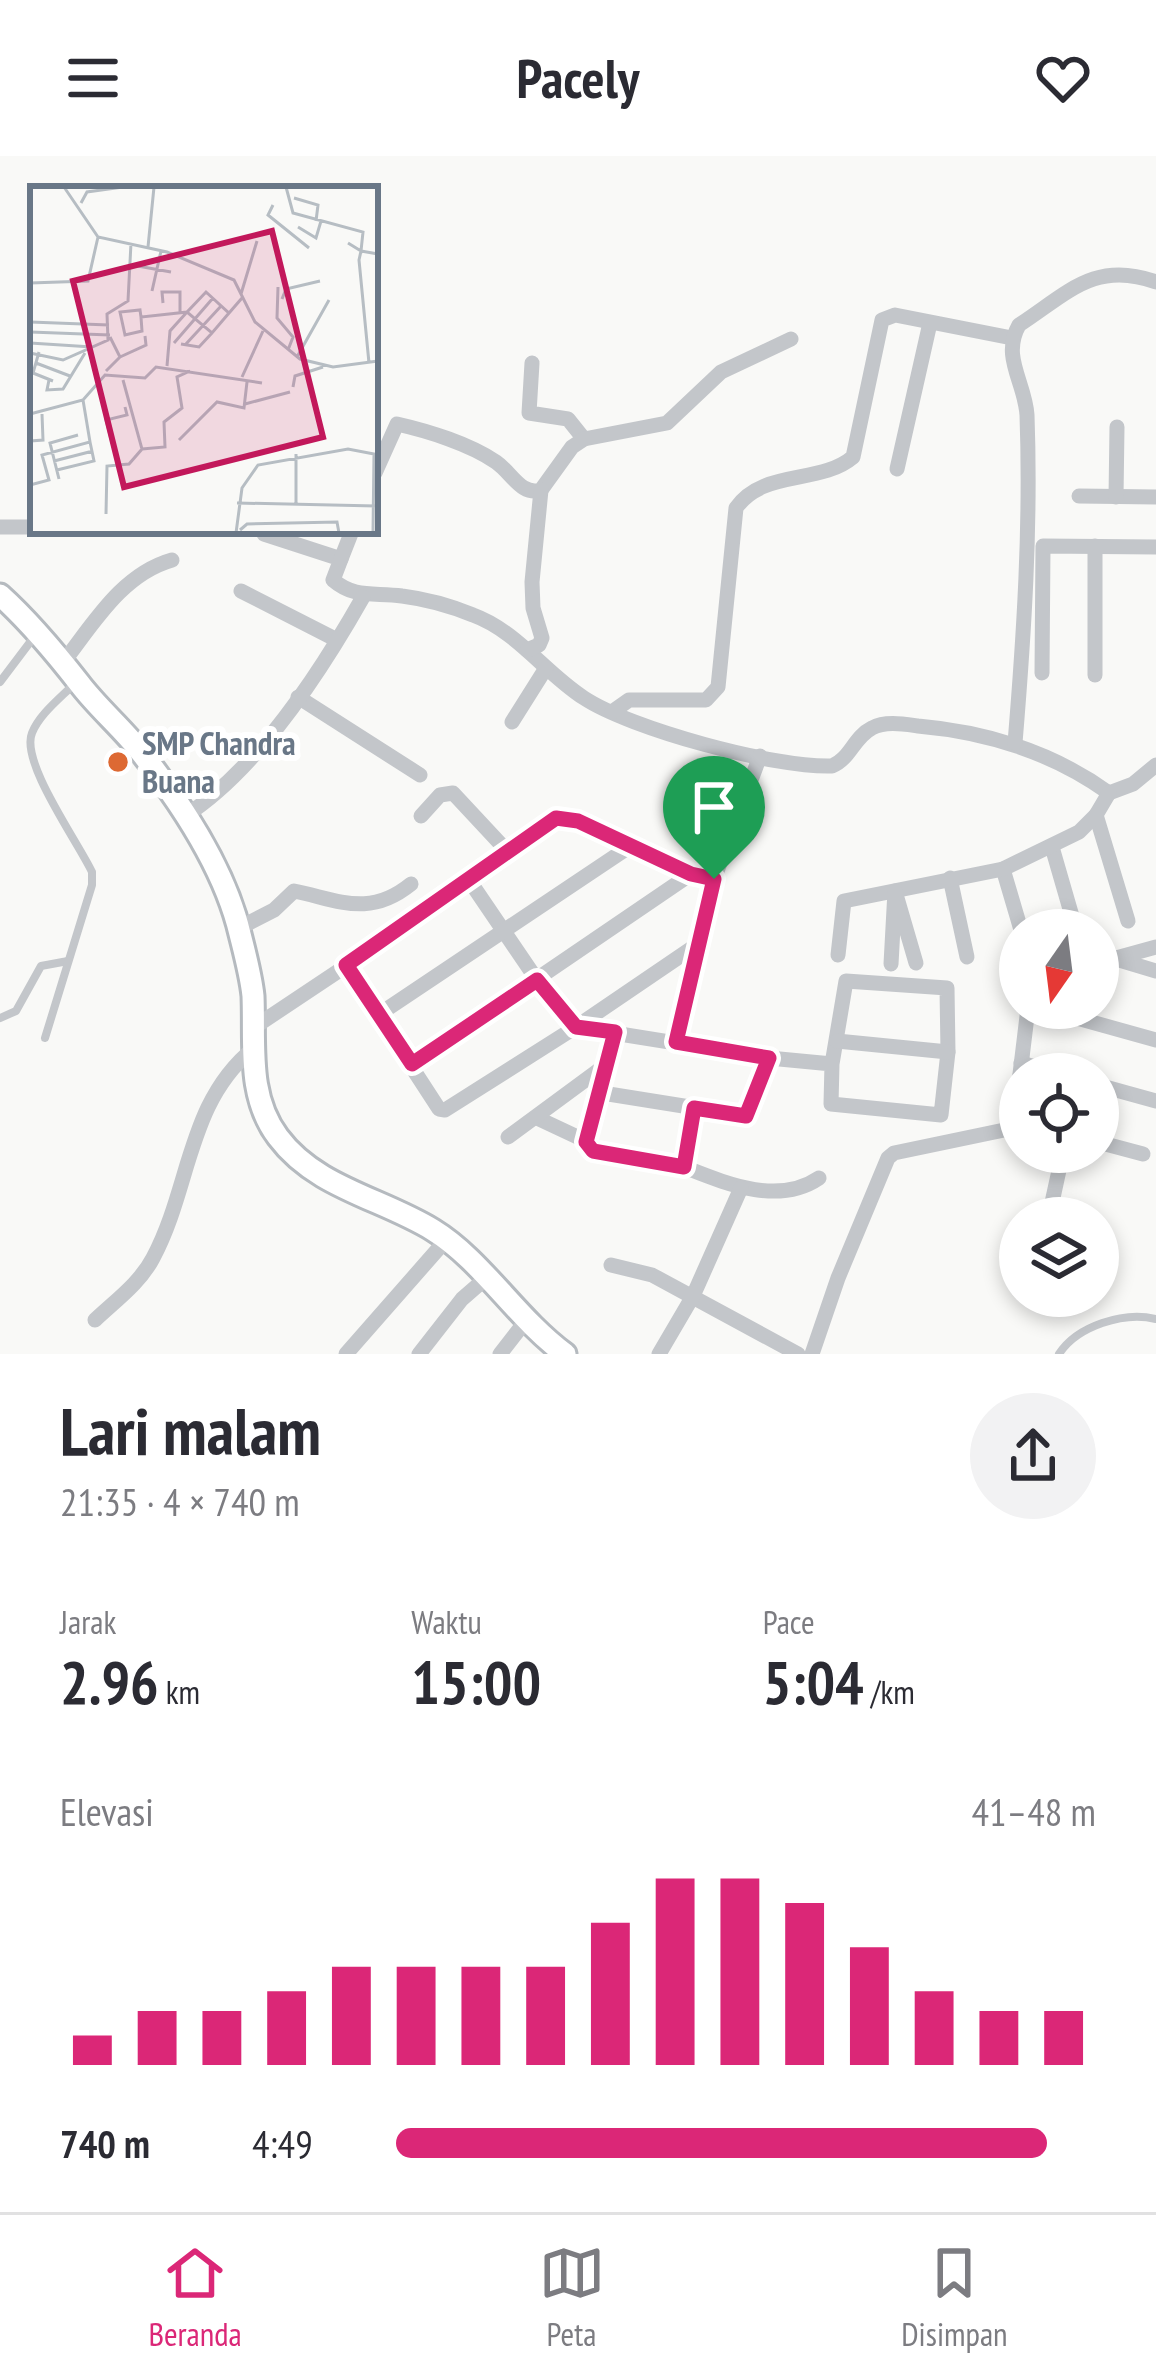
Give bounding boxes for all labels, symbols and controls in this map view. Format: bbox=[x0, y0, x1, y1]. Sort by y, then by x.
text: Pacely bbox=[517, 43, 639, 113]
icon: menu bbox=[60, 45, 126, 111]
icon: heart bbox=[1030, 45, 1096, 111]
inset map bbox=[30, 186, 378, 534]
place label: SMP Chandra Buana bbox=[142, 721, 296, 802]
marker: SMP Chandra Buana bbox=[105, 749, 131, 775]
pin bbox=[663, 756, 765, 879]
icon: arrive bbox=[681, 774, 747, 840]
north arrow bbox=[999, 909, 1119, 1029]
map controls bbox=[999, 909, 1119, 1317]
button: locate bbox=[999, 1053, 1119, 1173]
button: layers bbox=[999, 1197, 1119, 1317]
text: Lari malam bbox=[60, 1388, 321, 1473]
button: share bbox=[970, 1393, 1096, 1519]
text: 21:35 · 4 × 740 m bbox=[60, 1476, 300, 1527]
text: Jarak bbox=[60, 1600, 116, 1643]
text: Waktu bbox=[411, 1600, 482, 1643]
text: Pace bbox=[763, 1600, 815, 1643]
text: 2.96 bbox=[60, 1643, 159, 1721]
text: 15:00 bbox=[411, 1643, 541, 1721]
text: 5:04 bbox=[763, 1643, 864, 1721]
text: km bbox=[159, 1670, 200, 1713]
text: /km bbox=[864, 1670, 915, 1713]
text: Elevasi bbox=[60, 1786, 154, 1837]
text: 41–48 m bbox=[971, 1786, 1096, 1837]
text: 740 m bbox=[60, 2118, 150, 2169]
text: 4:49 bbox=[252, 2118, 313, 2169]
tab: Beranda bbox=[148, 2240, 242, 2355]
tab: Peta bbox=[539, 2240, 605, 2355]
tab: Disimpan bbox=[901, 2240, 1008, 2355]

